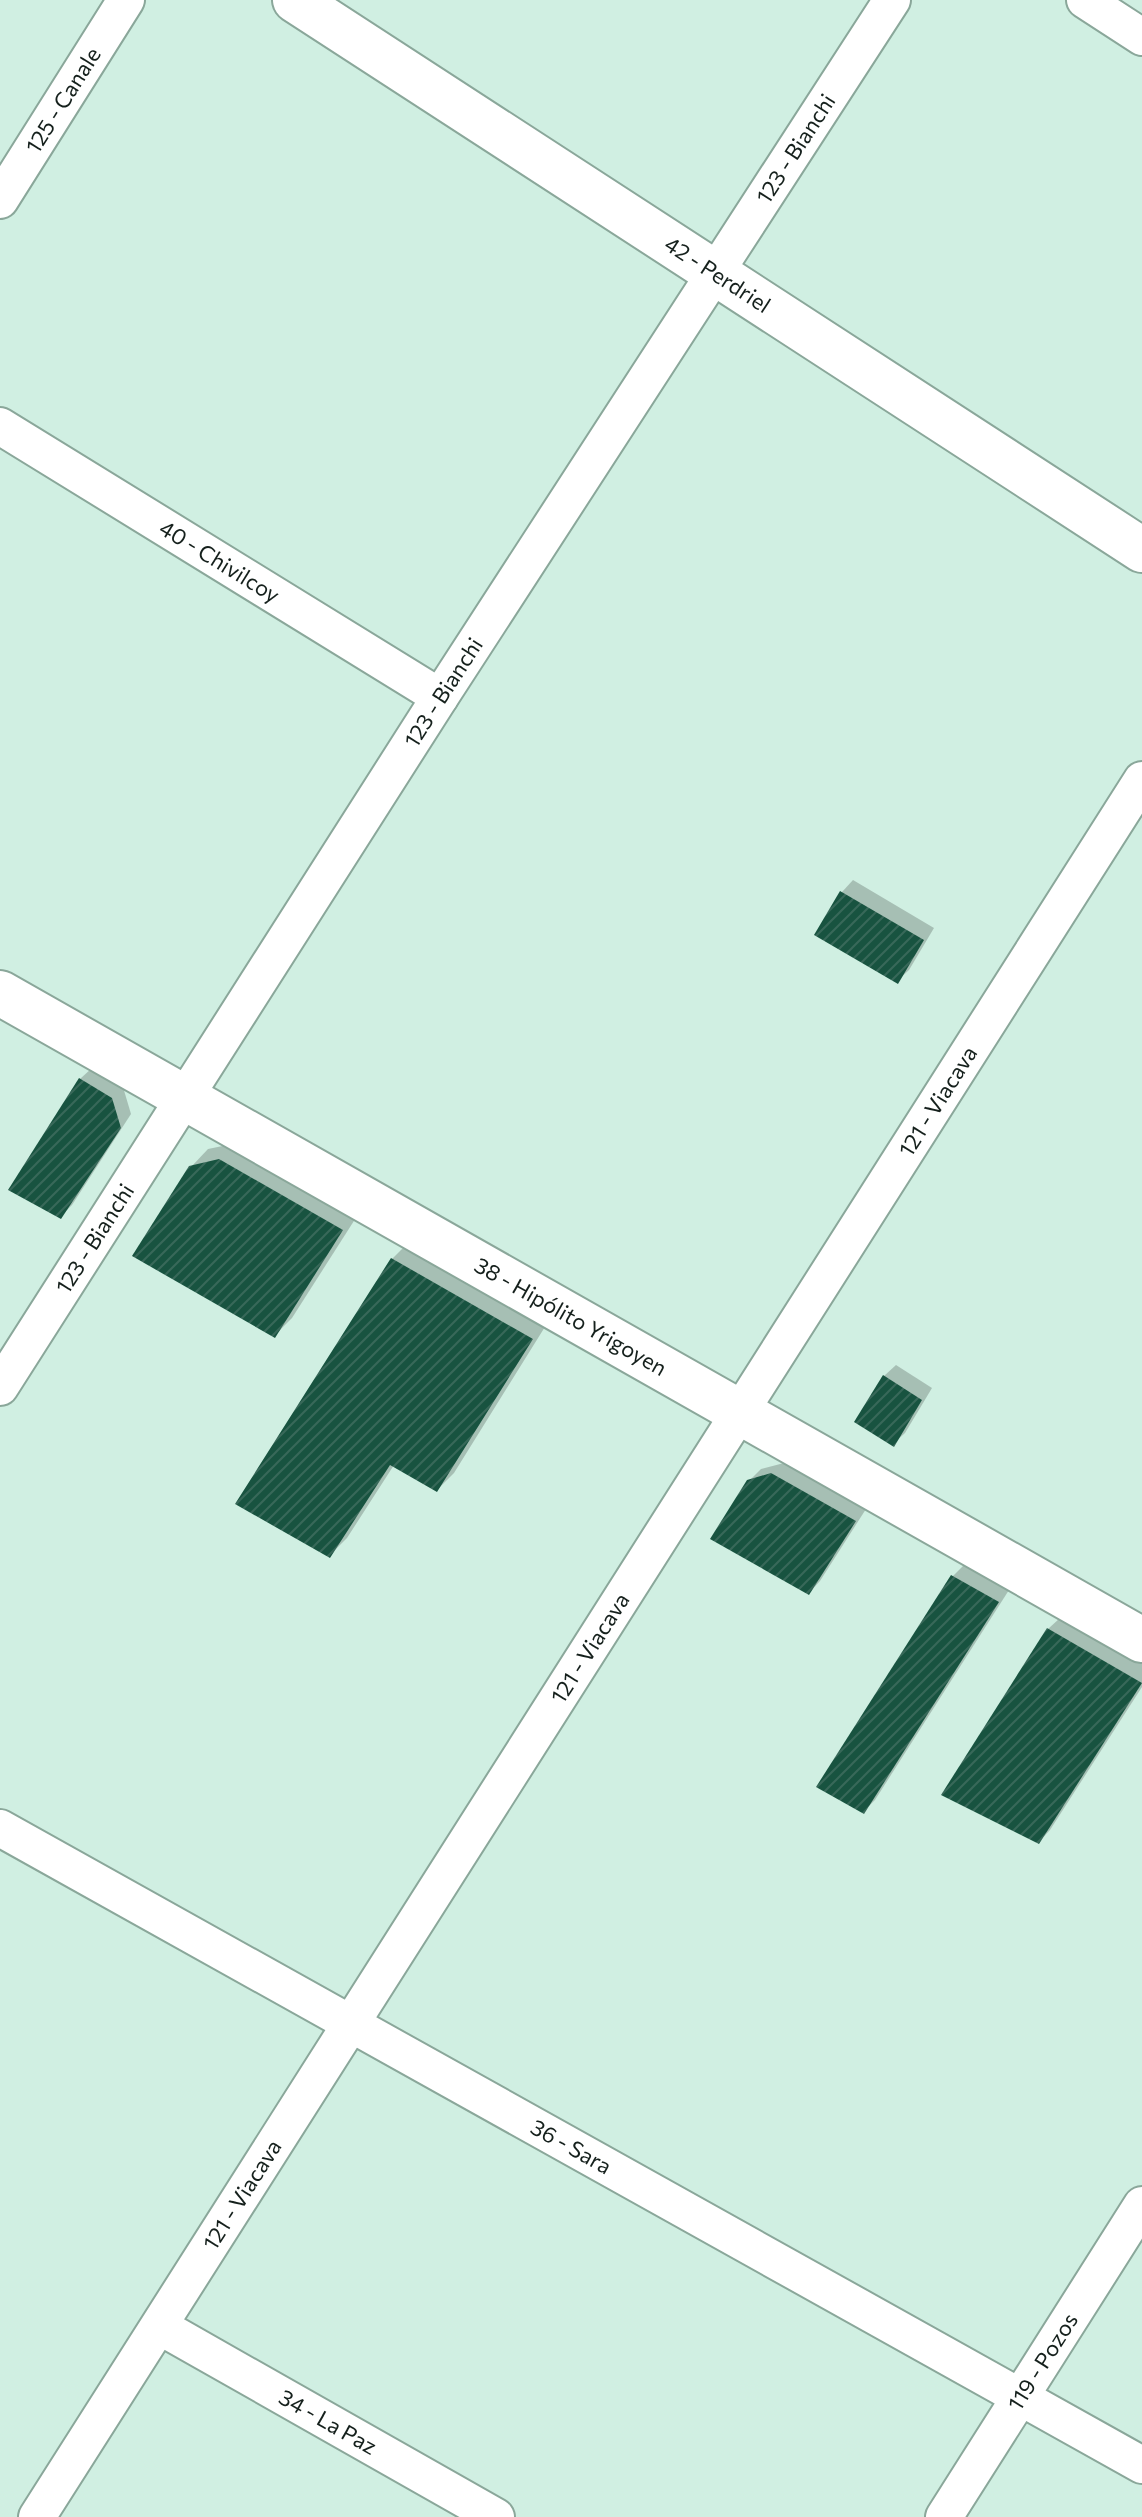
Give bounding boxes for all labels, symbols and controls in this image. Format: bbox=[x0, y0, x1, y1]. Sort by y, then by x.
street label: 125 - Canale bbox=[19, 42, 106, 158]
street label: 123 - Bianchi bbox=[750, 88, 841, 208]
street label: 42 - Perdriel bbox=[660, 230, 776, 318]
street label: 40 - Chivilcoy bbox=[155, 514, 285, 608]
street label: 123 - Bianchi bbox=[398, 632, 488, 752]
street label: 121 - Viacava bbox=[892, 1041, 982, 1161]
street label: 123 - Bianchi bbox=[49, 1178, 139, 1298]
street label: 38 - Hipólito Yrigoyen bbox=[470, 1251, 672, 1381]
street label: 121 - Viacava bbox=[544, 1587, 635, 1708]
street label: 36 - Sara bbox=[526, 2113, 616, 2179]
street label: 121 - Viacava bbox=[196, 2134, 287, 2255]
street label: 119 - Pozos bbox=[1001, 2308, 1083, 2415]
street label: 34 - La Paz bbox=[275, 2383, 382, 2460]

